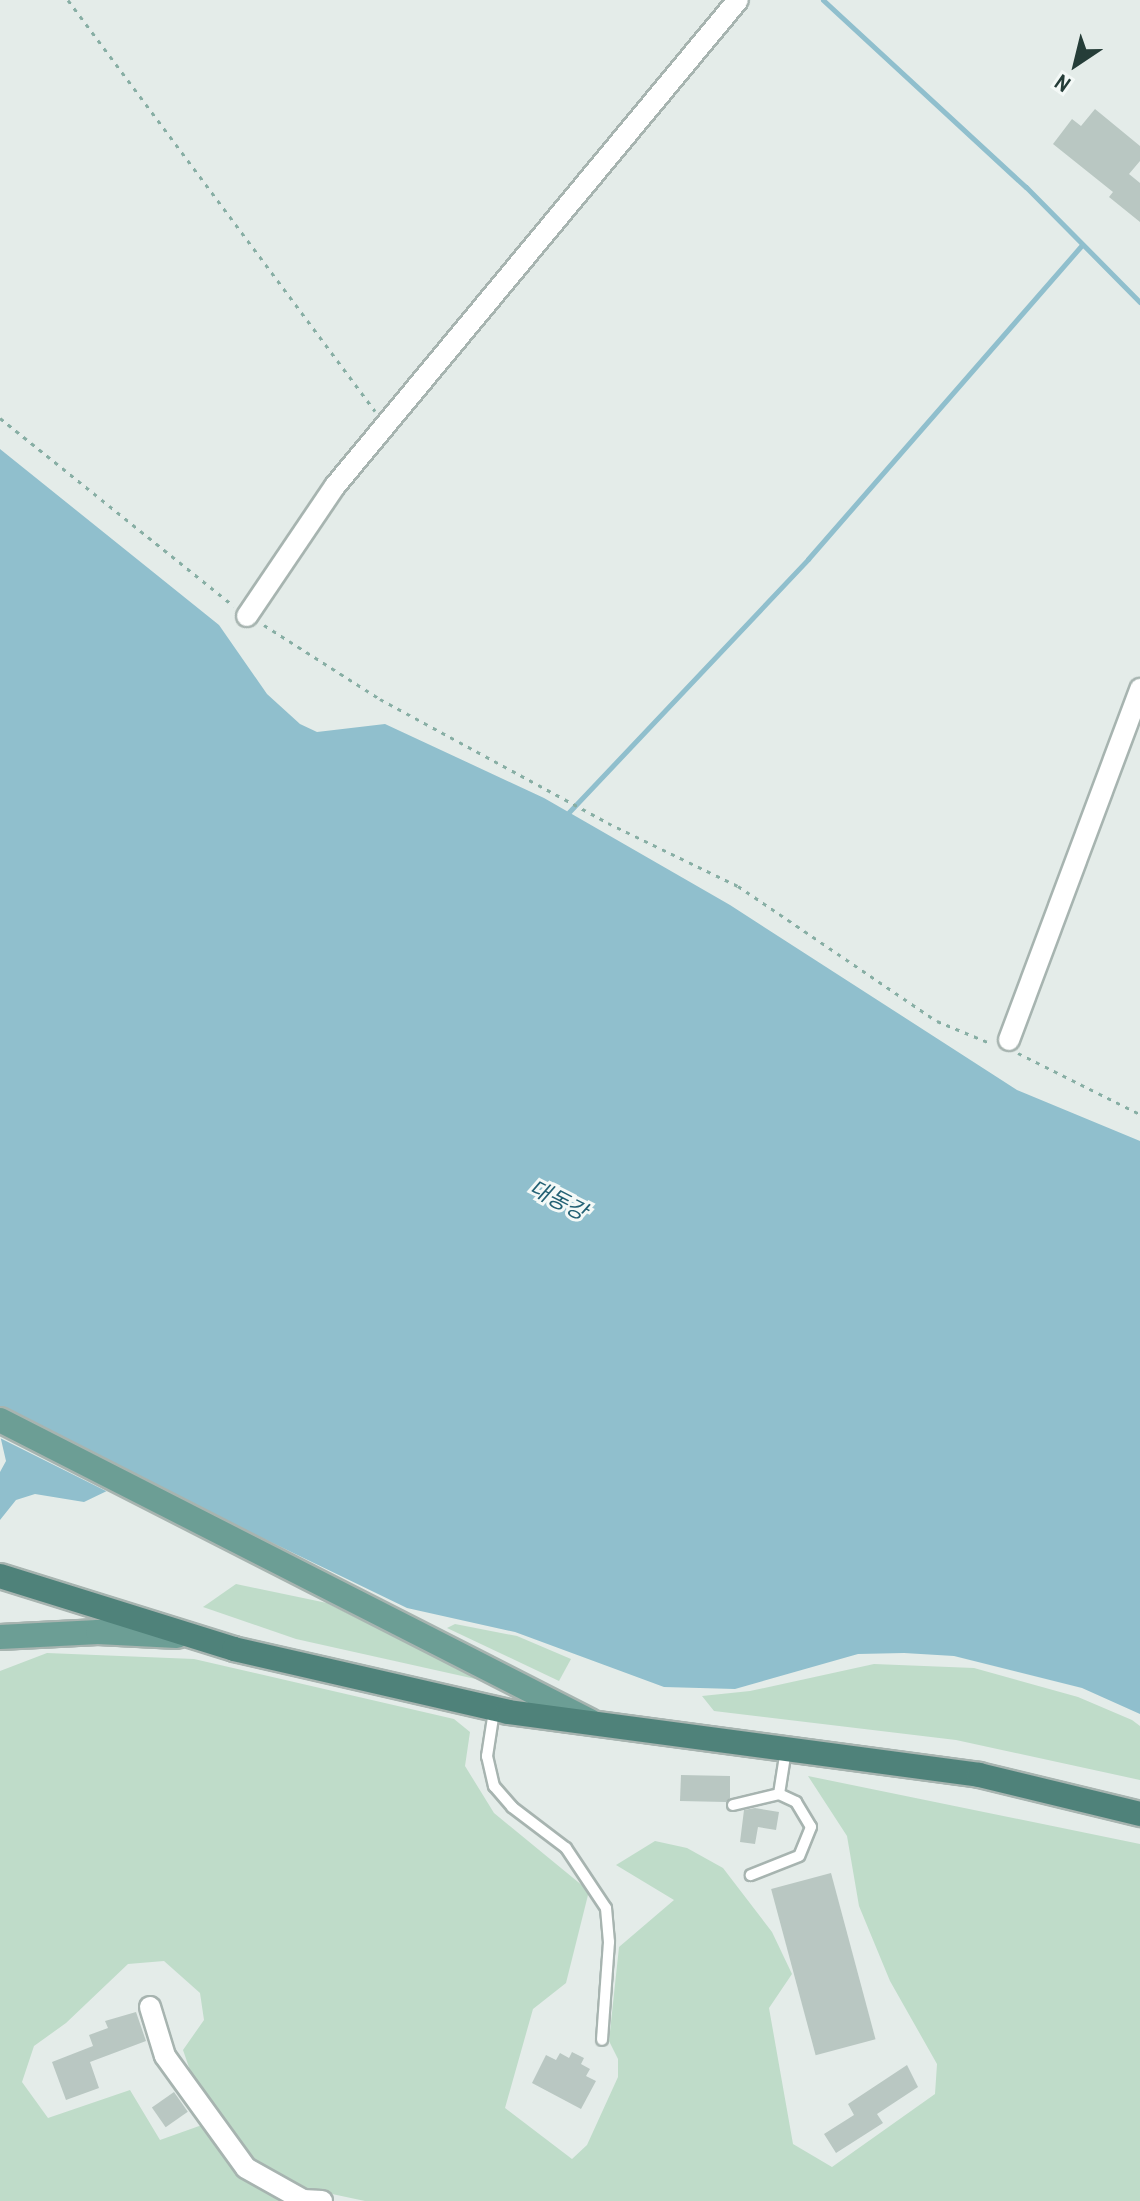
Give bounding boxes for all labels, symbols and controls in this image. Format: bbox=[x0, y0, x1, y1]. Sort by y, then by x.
north arrow bbox=[1036, 24, 1116, 104]
text: N bbox=[1048, 68, 1076, 100]
water label: 대동강 bbox=[525, 1174, 591, 1226]

